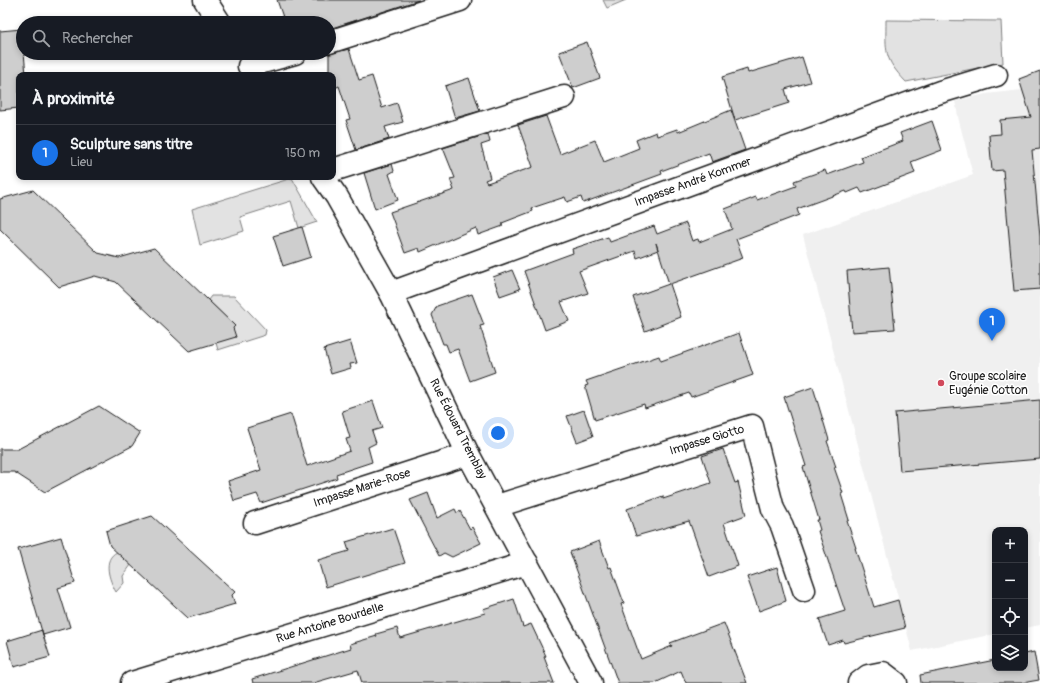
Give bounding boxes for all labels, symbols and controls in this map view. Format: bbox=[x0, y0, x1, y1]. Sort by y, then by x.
search box bbox=[16, 16, 336, 60]
icon: search bbox=[30, 27, 52, 49]
text: Rechercher bbox=[62, 29, 133, 48]
text: À proximité bbox=[32, 88, 115, 109]
text: Sculpture sans titre bbox=[70, 135, 192, 154]
text: 1 bbox=[42, 145, 48, 161]
text: 150 m bbox=[285, 145, 320, 161]
text: Lieu bbox=[70, 154, 93, 170]
street label: Impasse André Kommer bbox=[633, 154, 754, 210]
pin: 1 bbox=[979, 308, 1005, 341]
place label: Groupe scolaire Eugénie Cotton bbox=[949, 369, 1028, 398]
street label: Rue Édouard Tremblay bbox=[426, 376, 491, 482]
marker: Groupe scolaire Eugénie Cotton bbox=[936, 378, 946, 388]
street label: Impasse Giotto bbox=[668, 421, 747, 458]
your location bbox=[488, 423, 508, 443]
street label: Impasse Marie-Rose bbox=[312, 465, 412, 511]
map controls bbox=[992, 527, 1028, 671]
button: + bbox=[992, 527, 1028, 563]
button: − bbox=[992, 563, 1028, 599]
button: locate bbox=[992, 599, 1028, 635]
street label: Rue Antoine Bourdelle bbox=[275, 600, 386, 646]
button: layers bbox=[992, 635, 1028, 671]

